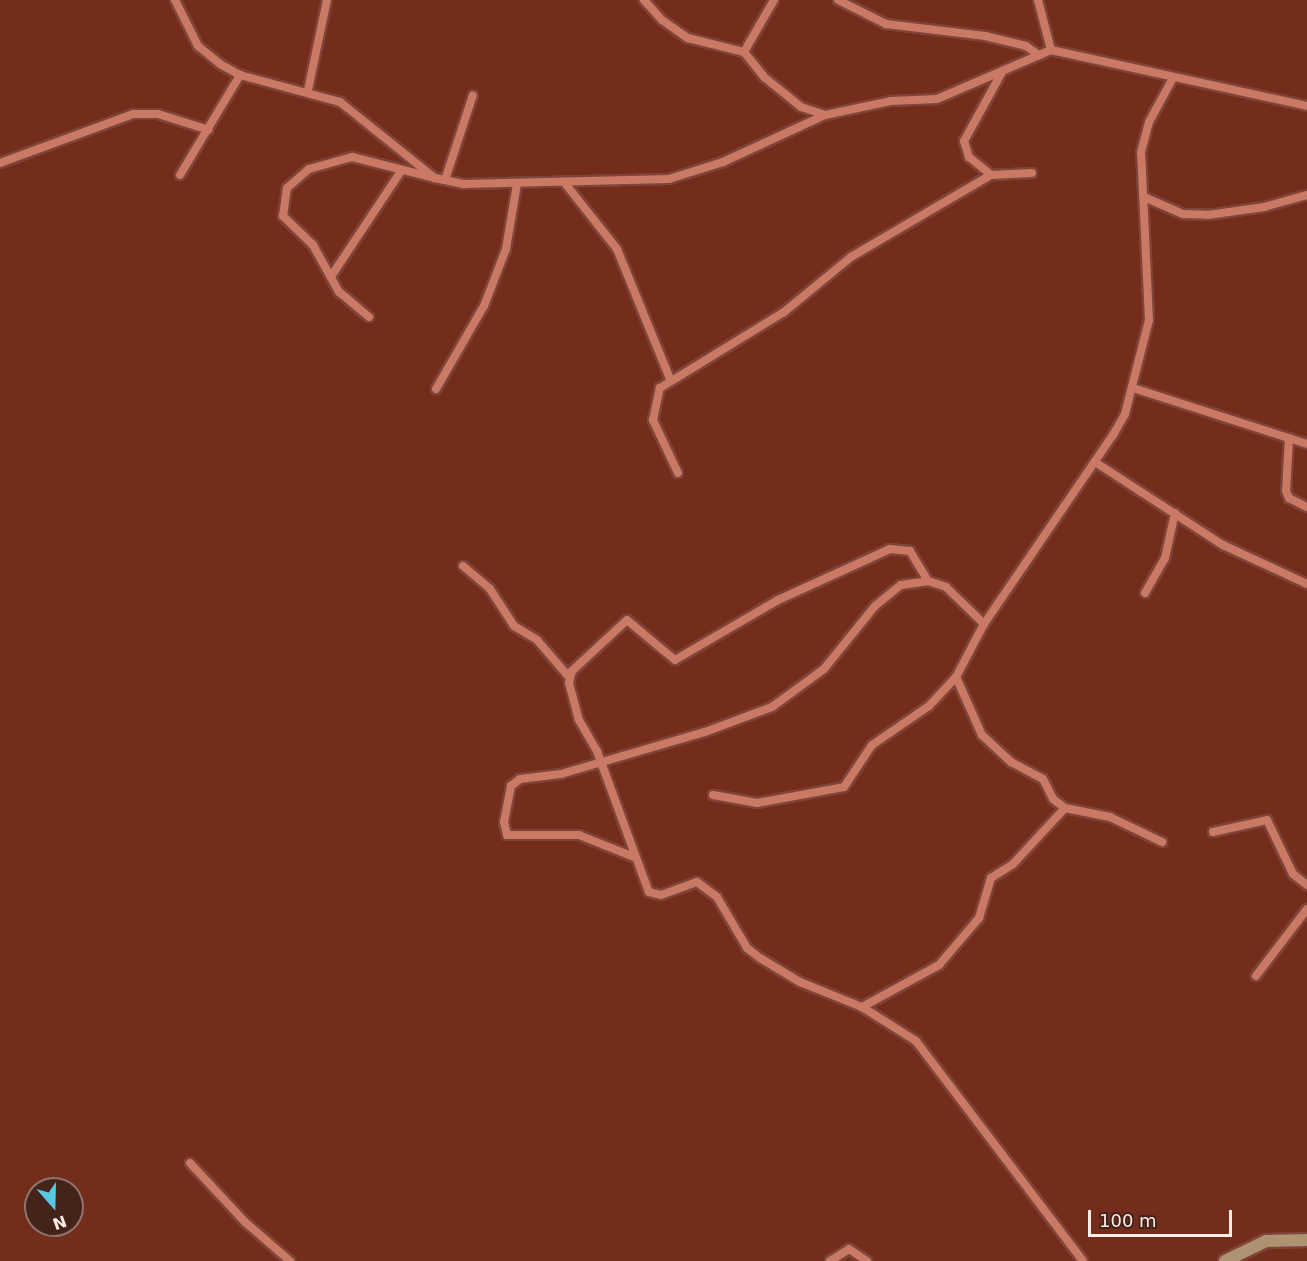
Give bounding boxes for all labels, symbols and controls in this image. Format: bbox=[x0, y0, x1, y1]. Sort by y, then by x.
north arrow bbox=[24, 1177, 84, 1237]
scale bar bbox=[1091, 1198, 1235, 1236]
text: 100 m bbox=[1099, 1210, 1157, 1231]
text: N bbox=[50, 1211, 69, 1234]

